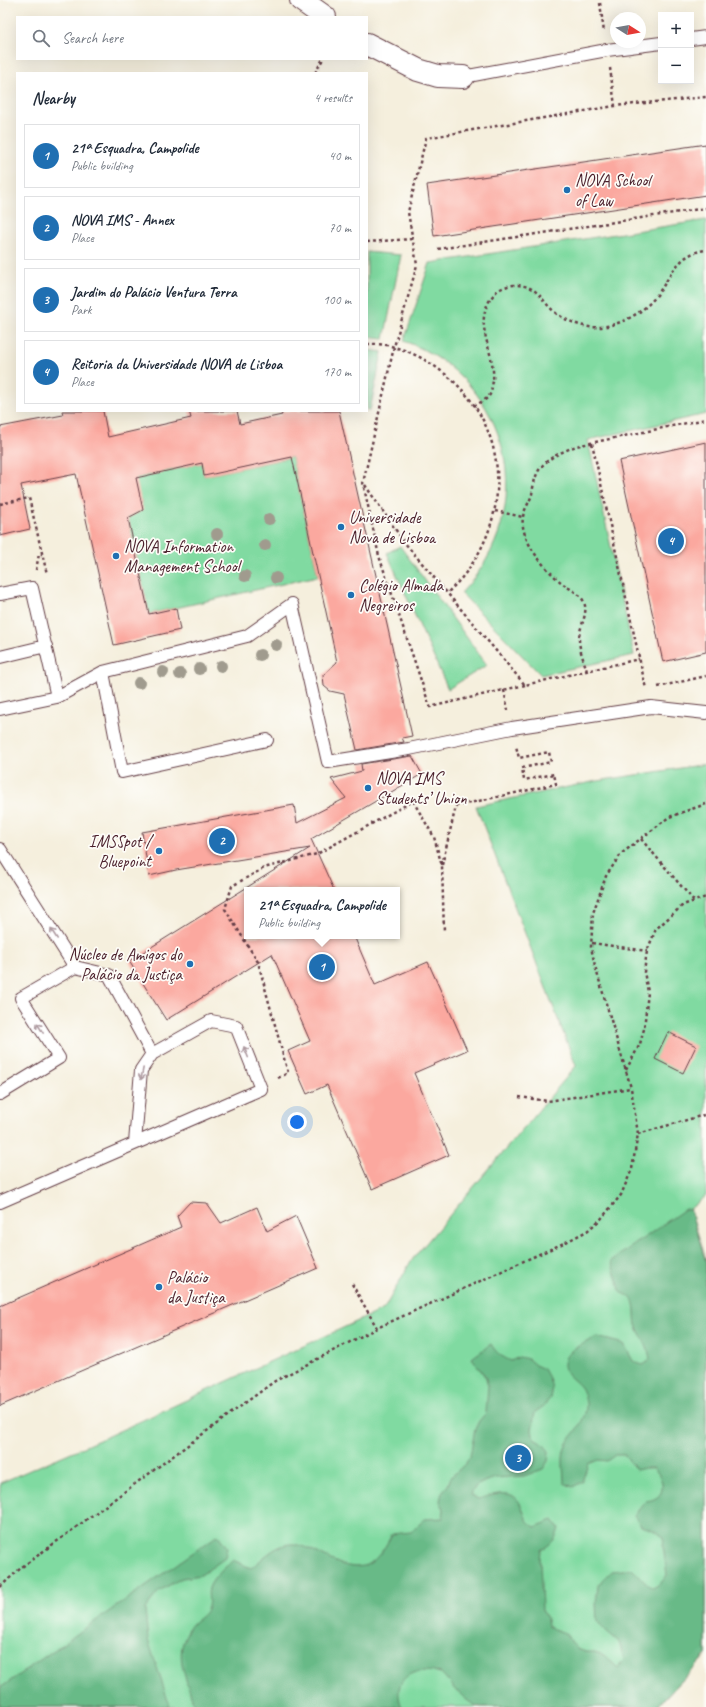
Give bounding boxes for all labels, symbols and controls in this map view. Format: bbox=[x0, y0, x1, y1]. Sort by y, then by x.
north arrow bbox=[610, 12, 646, 48]
map controls bbox=[658, 12, 694, 84]
button: + bbox=[658, 12, 694, 48]
search box bbox=[16, 16, 368, 60]
icon: search bbox=[30, 27, 52, 49]
text: Search here bbox=[62, 29, 123, 48]
button: − bbox=[658, 48, 694, 84]
text: Nearby bbox=[32, 88, 75, 109]
text: 4 results bbox=[314, 90, 352, 106]
text: 21ª Esquadra, Campolide bbox=[71, 139, 198, 158]
text: 1 bbox=[43, 148, 49, 164]
text: 40 m bbox=[329, 148, 351, 164]
text: Public building bbox=[71, 158, 133, 174]
place label: NOVA School of Law bbox=[575, 170, 653, 211]
marker: NOVA School of Law bbox=[562, 185, 572, 195]
text: NOVA IMS - Annex bbox=[71, 211, 174, 230]
text: 2 bbox=[43, 220, 49, 236]
text: 70 m bbox=[329, 220, 351, 236]
text: Place bbox=[71, 230, 94, 246]
text: Jardim do Palácio Ventura Terra bbox=[71, 283, 237, 302]
text: 3 bbox=[43, 292, 49, 308]
text: 100 m bbox=[323, 292, 351, 308]
text: Park bbox=[71, 302, 92, 318]
text: Reitoria da Universidade NOVA de Lisboa bbox=[71, 355, 282, 374]
text: 4 bbox=[43, 364, 49, 380]
text: 170 m bbox=[323, 364, 351, 380]
text: Place bbox=[71, 374, 94, 390]
place label: Universidade Nova de Lisboa bbox=[349, 507, 437, 548]
marker: Universidade Nova de Lisboa bbox=[336, 522, 346, 532]
pin: 4 bbox=[658, 526, 684, 556]
place label: NOVA Information Management School bbox=[124, 536, 243, 577]
marker: NOVA Information Management School bbox=[111, 551, 121, 561]
place label: Colégio Almada Negreiros bbox=[359, 575, 444, 616]
marker: Colégio Almada Negreiros bbox=[346, 590, 356, 600]
place label: NOVA IMS Students’ Union bbox=[376, 768, 467, 809]
marker: NOVA IMS Students’ Union bbox=[363, 783, 373, 793]
pin: 2 bbox=[209, 826, 235, 856]
place label: IMSSpot / Bluepoint bbox=[89, 831, 154, 872]
marker: IMSSpot / Bluepoint bbox=[154, 846, 164, 856]
popup bbox=[244, 887, 400, 939]
text: 21ª Esquadra, Campolide bbox=[258, 896, 386, 915]
text: Public building bbox=[258, 915, 320, 931]
one-way arrow bbox=[50, 929, 58, 940]
place label: Núcleo de Amigos do Palácio da Justiça bbox=[69, 944, 184, 985]
pin: 1 bbox=[309, 952, 335, 982]
marker: Núcleo de Amigos do Palácio da Justiça bbox=[185, 959, 195, 969]
one-way arrow bbox=[36, 1023, 44, 1034]
one-way arrow bbox=[242, 1047, 249, 1059]
one-way arrow bbox=[137, 1067, 145, 1080]
your location bbox=[287, 1112, 307, 1132]
place label: Palácio da Justiça bbox=[167, 1267, 226, 1308]
marker: Palácio da Justiça bbox=[154, 1282, 164, 1292]
pin: 3 bbox=[505, 1443, 531, 1473]

